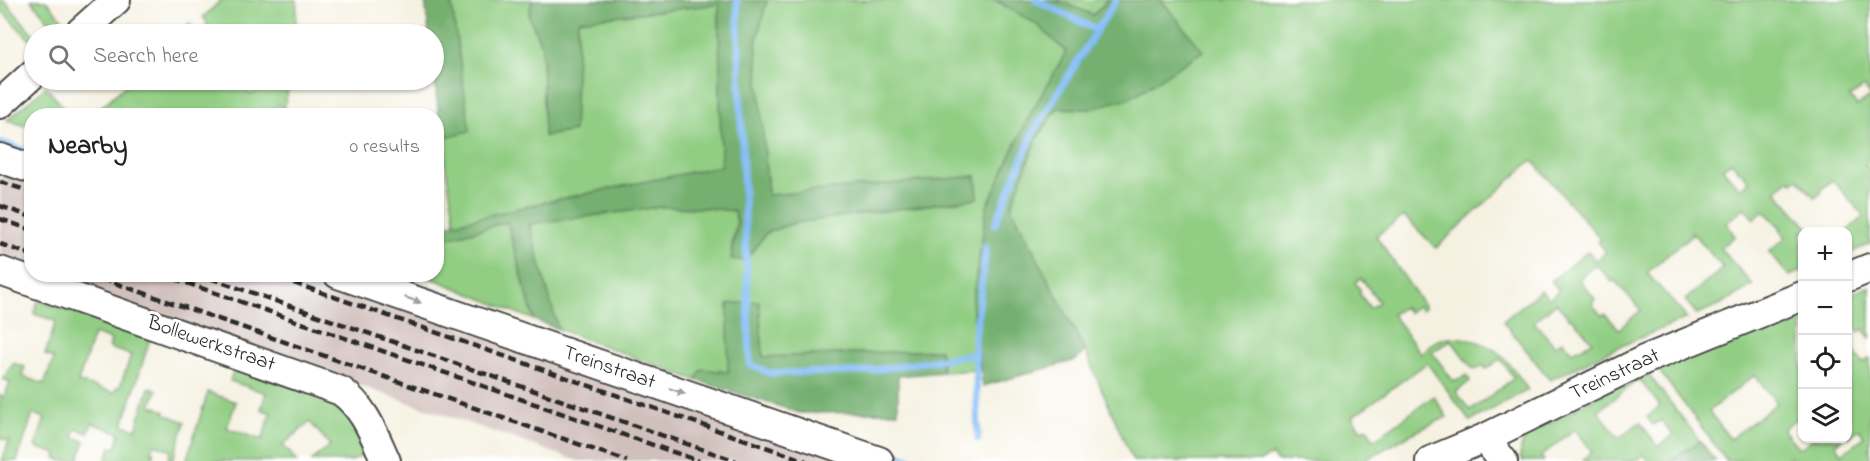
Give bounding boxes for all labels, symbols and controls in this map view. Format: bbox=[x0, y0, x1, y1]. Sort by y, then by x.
search box bbox=[24, 24, 444, 90]
icon: search bbox=[45, 41, 78, 74]
text: Search here bbox=[93, 41, 198, 73]
text: Nearby bbox=[48, 128, 127, 166]
text: 0 results bbox=[349, 133, 420, 162]
map controls bbox=[1798, 227, 1852, 443]
button: + bbox=[1798, 227, 1852, 281]
button: − bbox=[1798, 281, 1852, 335]
one-way arrow bbox=[404, 296, 422, 306]
street label: Bollewerkstraat bbox=[142, 308, 279, 380]
button: locate bbox=[1798, 335, 1852, 389]
street label: Treinstraat bbox=[559, 338, 659, 398]
street label: Treinstraat bbox=[1565, 341, 1665, 409]
one-way arrow bbox=[668, 387, 686, 397]
button: layers bbox=[1798, 389, 1852, 443]

